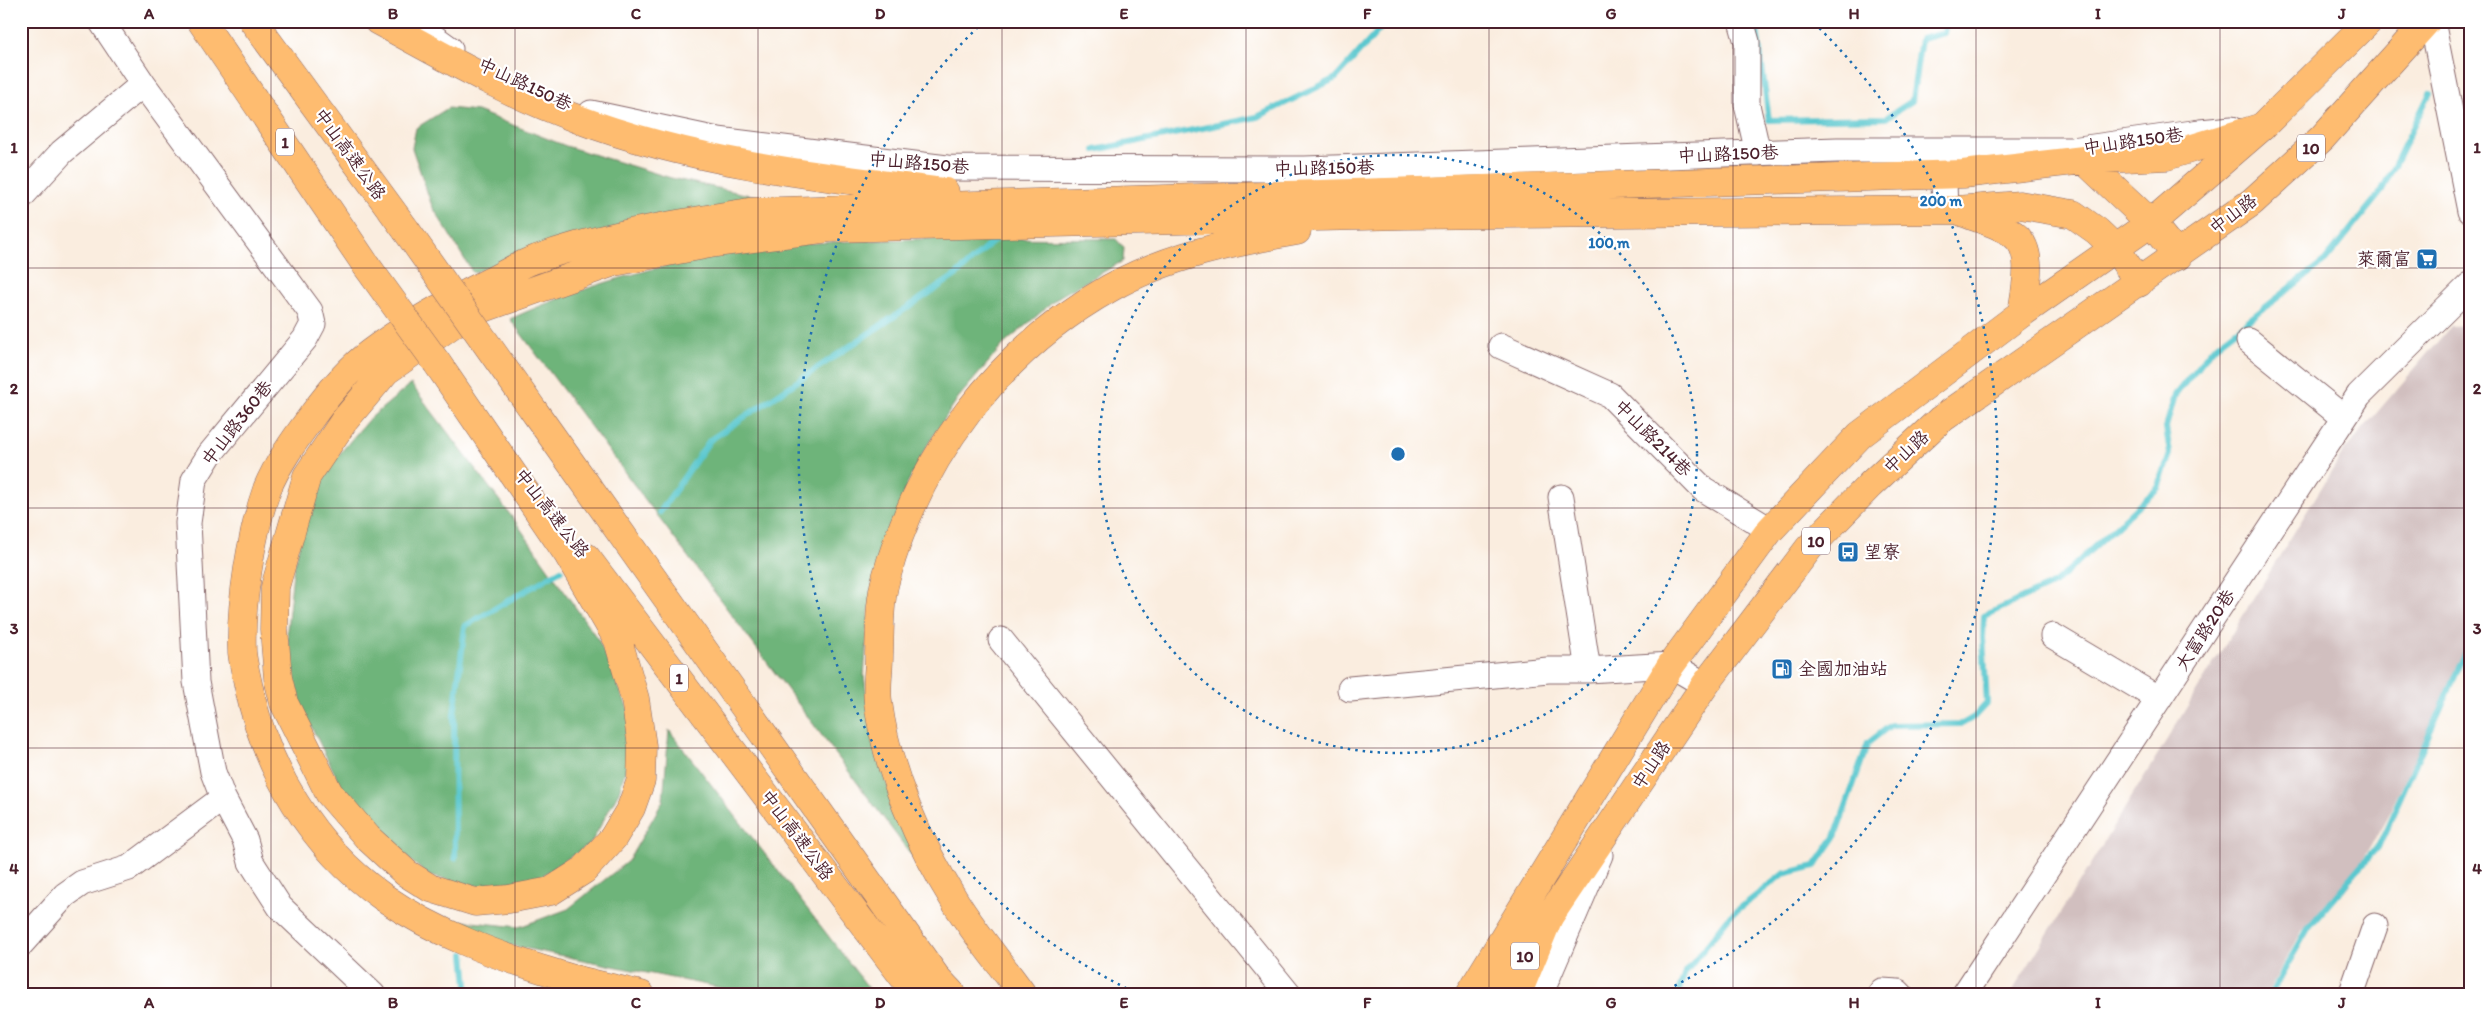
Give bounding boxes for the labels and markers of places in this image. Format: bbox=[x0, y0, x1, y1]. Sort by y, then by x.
supermarket icon: 萊爾富 bbox=[2415, 247, 2439, 271]
place label: 萊爾富 bbox=[2357, 248, 2411, 270]
centre of rings bbox=[1389, 445, 1407, 463]
bus stop icon: 望寮 bbox=[1836, 540, 1860, 564]
place label: 望寮 bbox=[1864, 541, 1900, 563]
fuel station icon: 全國加油站 bbox=[1770, 657, 1794, 681]
place label: 全國加油站 bbox=[1798, 658, 1888, 680]

